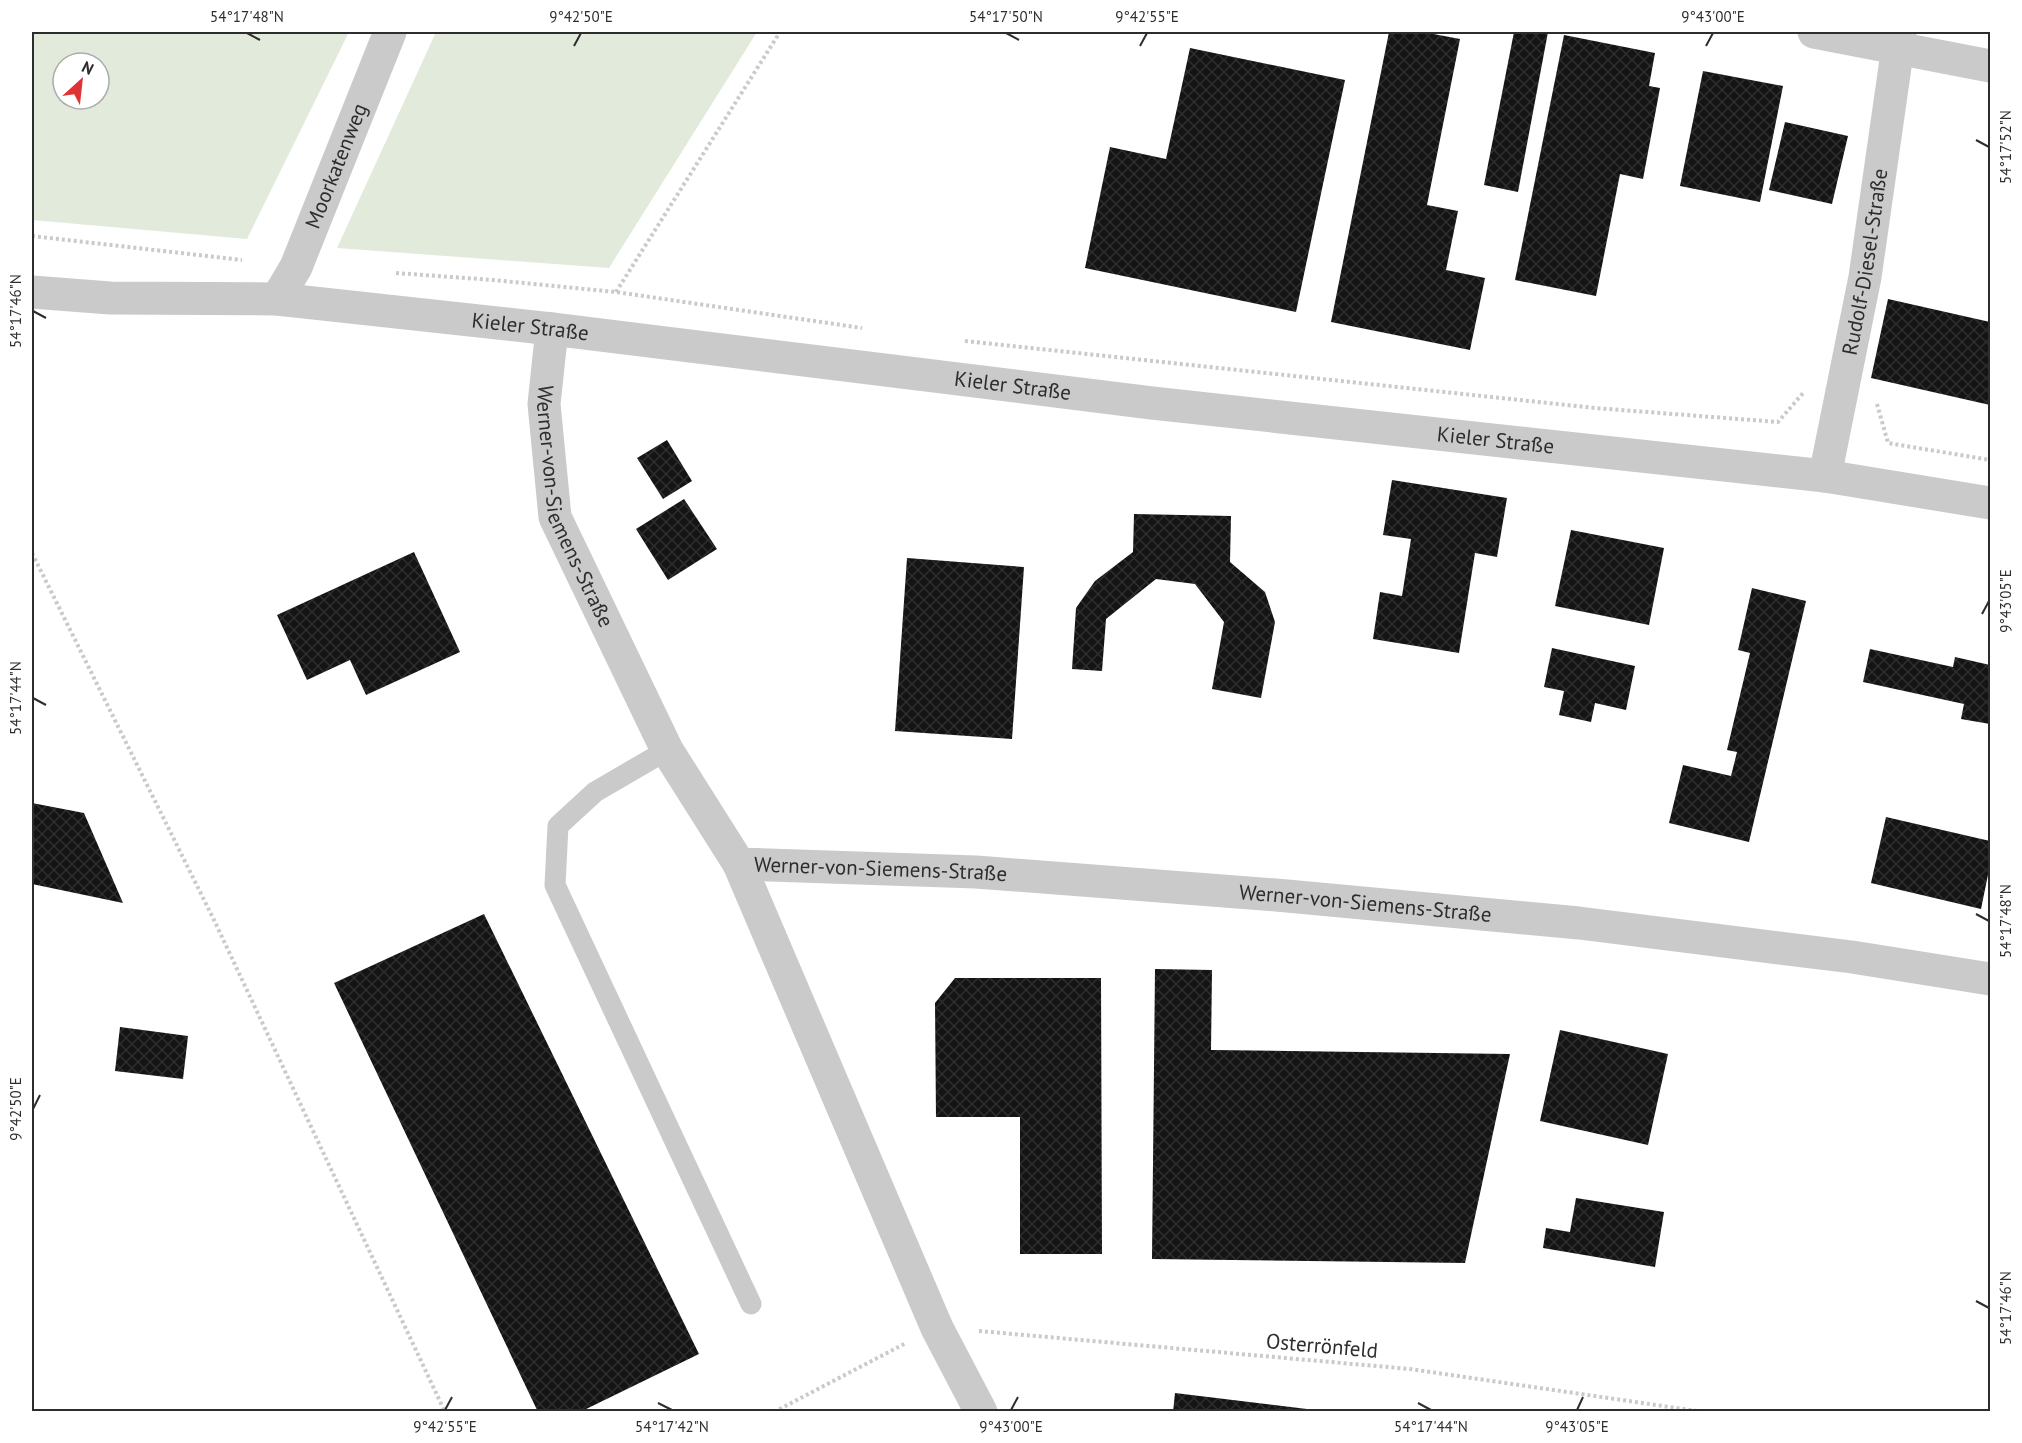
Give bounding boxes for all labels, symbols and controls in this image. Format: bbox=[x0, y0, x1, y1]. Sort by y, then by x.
text: 54°17'48"N bbox=[210, 7, 284, 26]
text: 9°42'50"E bbox=[549, 7, 613, 26]
text: 54°17'50"N bbox=[969, 7, 1043, 26]
text: 9°42'55"E bbox=[1115, 7, 1179, 26]
text: 9°43'00"E bbox=[1681, 7, 1745, 26]
north arrow bbox=[51, 51, 111, 111]
text: N bbox=[79, 56, 97, 79]
street label: Moorkatenweg bbox=[299, 99, 373, 232]
text: 54°17'52"N bbox=[1996, 110, 2015, 184]
street label: Rudolf-Diesel-Straße bbox=[1836, 167, 1893, 357]
text: 54°17'46"N bbox=[6, 274, 25, 348]
street label: Kieler Straße bbox=[470, 306, 590, 346]
street label: Kieler Straße bbox=[953, 365, 1073, 406]
street label: Werner-von-Siemens-Straße bbox=[531, 384, 620, 631]
street label: Kieler Straße bbox=[1436, 420, 1556, 460]
text: 9°43'05"E bbox=[1996, 569, 2015, 633]
text: 54°17'44"N bbox=[6, 661, 25, 735]
street label: Werner-von-Siemens-Straße bbox=[753, 851, 1008, 887]
street label: Werner-von-Siemens-Straße bbox=[1238, 878, 1493, 928]
text: 54°17'48"N bbox=[1996, 884, 2015, 958]
text: 9°42'50"E bbox=[6, 1077, 25, 1141]
text: 54°17'46"N bbox=[1996, 1271, 2015, 1345]
street label: Osterrönfeld bbox=[1265, 1327, 1379, 1364]
text: 9°42'55"E bbox=[413, 1417, 477, 1436]
text: 54°17'42"N bbox=[635, 1417, 709, 1436]
text: 9°43'00"E bbox=[979, 1417, 1043, 1436]
text: 54°17'44"N bbox=[1394, 1417, 1468, 1436]
text: 9°43'05"E bbox=[1545, 1417, 1609, 1436]

